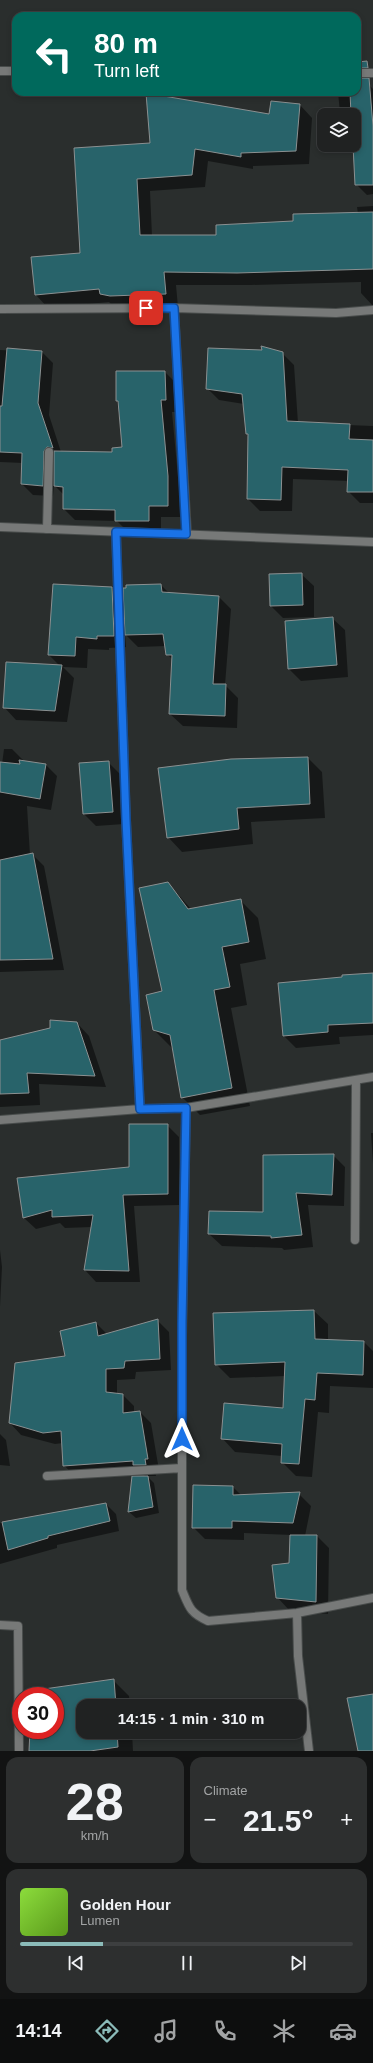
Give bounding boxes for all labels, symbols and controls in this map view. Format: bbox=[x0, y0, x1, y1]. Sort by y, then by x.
icon: left bbox=[28, 28, 80, 80]
text: 80 m bbox=[94, 28, 158, 59]
text: Turn left bbox=[94, 61, 159, 81]
map controls bbox=[317, 108, 361, 152]
button: layers bbox=[317, 108, 361, 152]
pin bbox=[129, 291, 163, 325]
icon: arrive bbox=[135, 297, 157, 319]
position arrow bbox=[161, 1418, 203, 1460]
speed limit sign: 30 bbox=[12, 1687, 64, 1739]
text: 14:15 · 1 min · 310 m bbox=[118, 1710, 264, 1727]
text: 28 bbox=[66, 1773, 124, 1831]
text: Climate bbox=[204, 1783, 248, 1798]
text: 21.5° bbox=[243, 1804, 313, 1837]
text: − bbox=[204, 1807, 216, 1832]
text: + bbox=[340, 1807, 353, 1832]
text: km/h bbox=[81, 1828, 109, 1843]
text: Golden Hour bbox=[80, 1896, 171, 1913]
text: Lumen bbox=[80, 1913, 120, 1928]
icon: previous bbox=[65, 1952, 87, 1974]
icon: pause bbox=[176, 1952, 198, 1974]
icon: next bbox=[287, 1952, 309, 1974]
icon: directions bbox=[93, 2017, 121, 2045]
icon: music bbox=[152, 2017, 180, 2045]
icon: phone bbox=[211, 2017, 239, 2045]
icon: climate bbox=[270, 2017, 298, 2045]
icon: car bbox=[329, 2017, 357, 2045]
text: 14:14 bbox=[16, 2021, 62, 2041]

